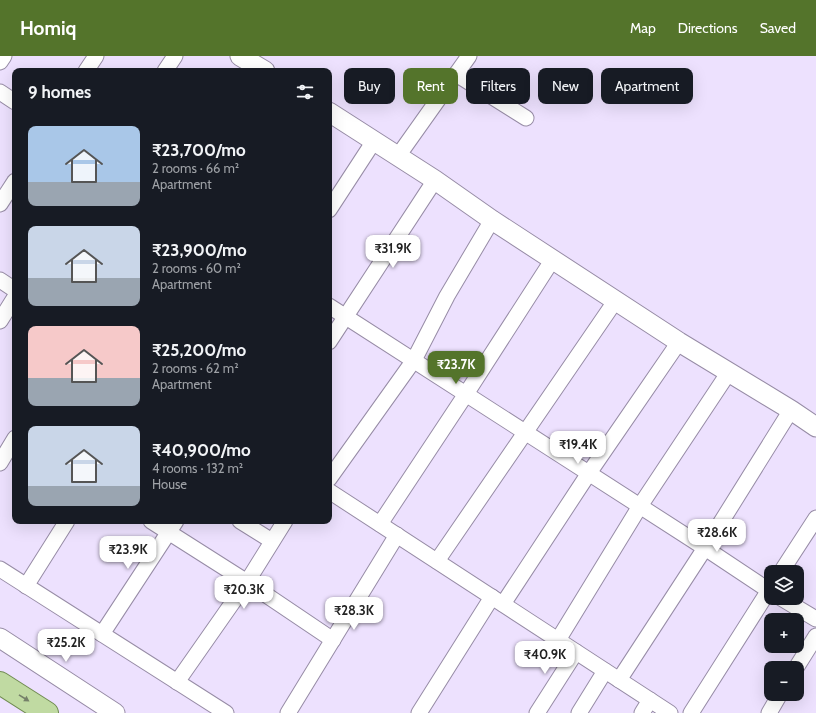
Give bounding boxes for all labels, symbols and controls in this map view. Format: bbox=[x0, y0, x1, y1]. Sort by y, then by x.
text: Homiq bbox=[20, 17, 76, 40]
text: Map bbox=[630, 19, 656, 37]
text: Directions bbox=[678, 19, 738, 37]
text: Saved bbox=[760, 19, 796, 37]
chip: Buy bbox=[344, 68, 395, 104]
chip: Rent bbox=[403, 68, 458, 104]
chip: Filters bbox=[466, 68, 530, 104]
chip: New bbox=[538, 68, 593, 104]
chip: Apartment bbox=[601, 68, 693, 104]
icon: filters bbox=[294, 81, 316, 103]
text: 9 homes bbox=[28, 82, 91, 102]
text: ₹23,700/mo bbox=[152, 140, 246, 160]
icon: home bbox=[60, 142, 108, 190]
text: 2 rooms · 66 m² bbox=[152, 160, 239, 176]
text: Apartment bbox=[152, 176, 212, 192]
pin: ₹31.9K bbox=[360, 235, 426, 269]
text: ₹23,900/mo bbox=[152, 240, 247, 260]
text: ₹31.9K bbox=[374, 240, 412, 256]
icon: home bbox=[60, 242, 108, 290]
text: 2 rooms · 60 m² bbox=[152, 260, 241, 276]
text: Apartment bbox=[152, 276, 212, 292]
text: ₹25,200/mo bbox=[152, 340, 246, 360]
icon: home bbox=[60, 342, 108, 390]
pin: ₹23.7K bbox=[423, 351, 489, 385]
text: ₹23.7K bbox=[437, 356, 475, 372]
text: 2 rooms · 62 m² bbox=[152, 360, 239, 376]
text: Apartment bbox=[152, 376, 212, 392]
pin: ₹19.4K bbox=[545, 431, 611, 465]
text: ₹19.4K bbox=[559, 436, 597, 452]
text: ₹40,900/mo bbox=[152, 440, 251, 460]
icon: home bbox=[60, 442, 108, 490]
text: 4 rooms · 132 m² bbox=[152, 460, 243, 476]
text: House bbox=[152, 476, 187, 492]
pin: ₹28.6K bbox=[684, 519, 750, 553]
text: ₹28.6K bbox=[697, 524, 737, 540]
pin: ₹23.9K bbox=[95, 536, 161, 570]
text: ₹23.9K bbox=[108, 541, 148, 557]
map controls bbox=[764, 565, 804, 701]
button: layers bbox=[764, 565, 804, 605]
pin: ₹20.3K bbox=[211, 576, 277, 610]
text: ₹20.3K bbox=[223, 581, 265, 597]
pin: ₹28.3K bbox=[321, 597, 387, 631]
text: ₹28.3K bbox=[334, 602, 374, 618]
button: + bbox=[764, 613, 804, 653]
pin: ₹25.2K bbox=[33, 629, 99, 663]
text: ₹25.2K bbox=[47, 634, 85, 650]
pin: ₹40.9K bbox=[512, 641, 578, 675]
text: ₹40.9K bbox=[524, 646, 566, 662]
button: − bbox=[764, 661, 804, 701]
one-way arrow bbox=[18, 695, 30, 702]

